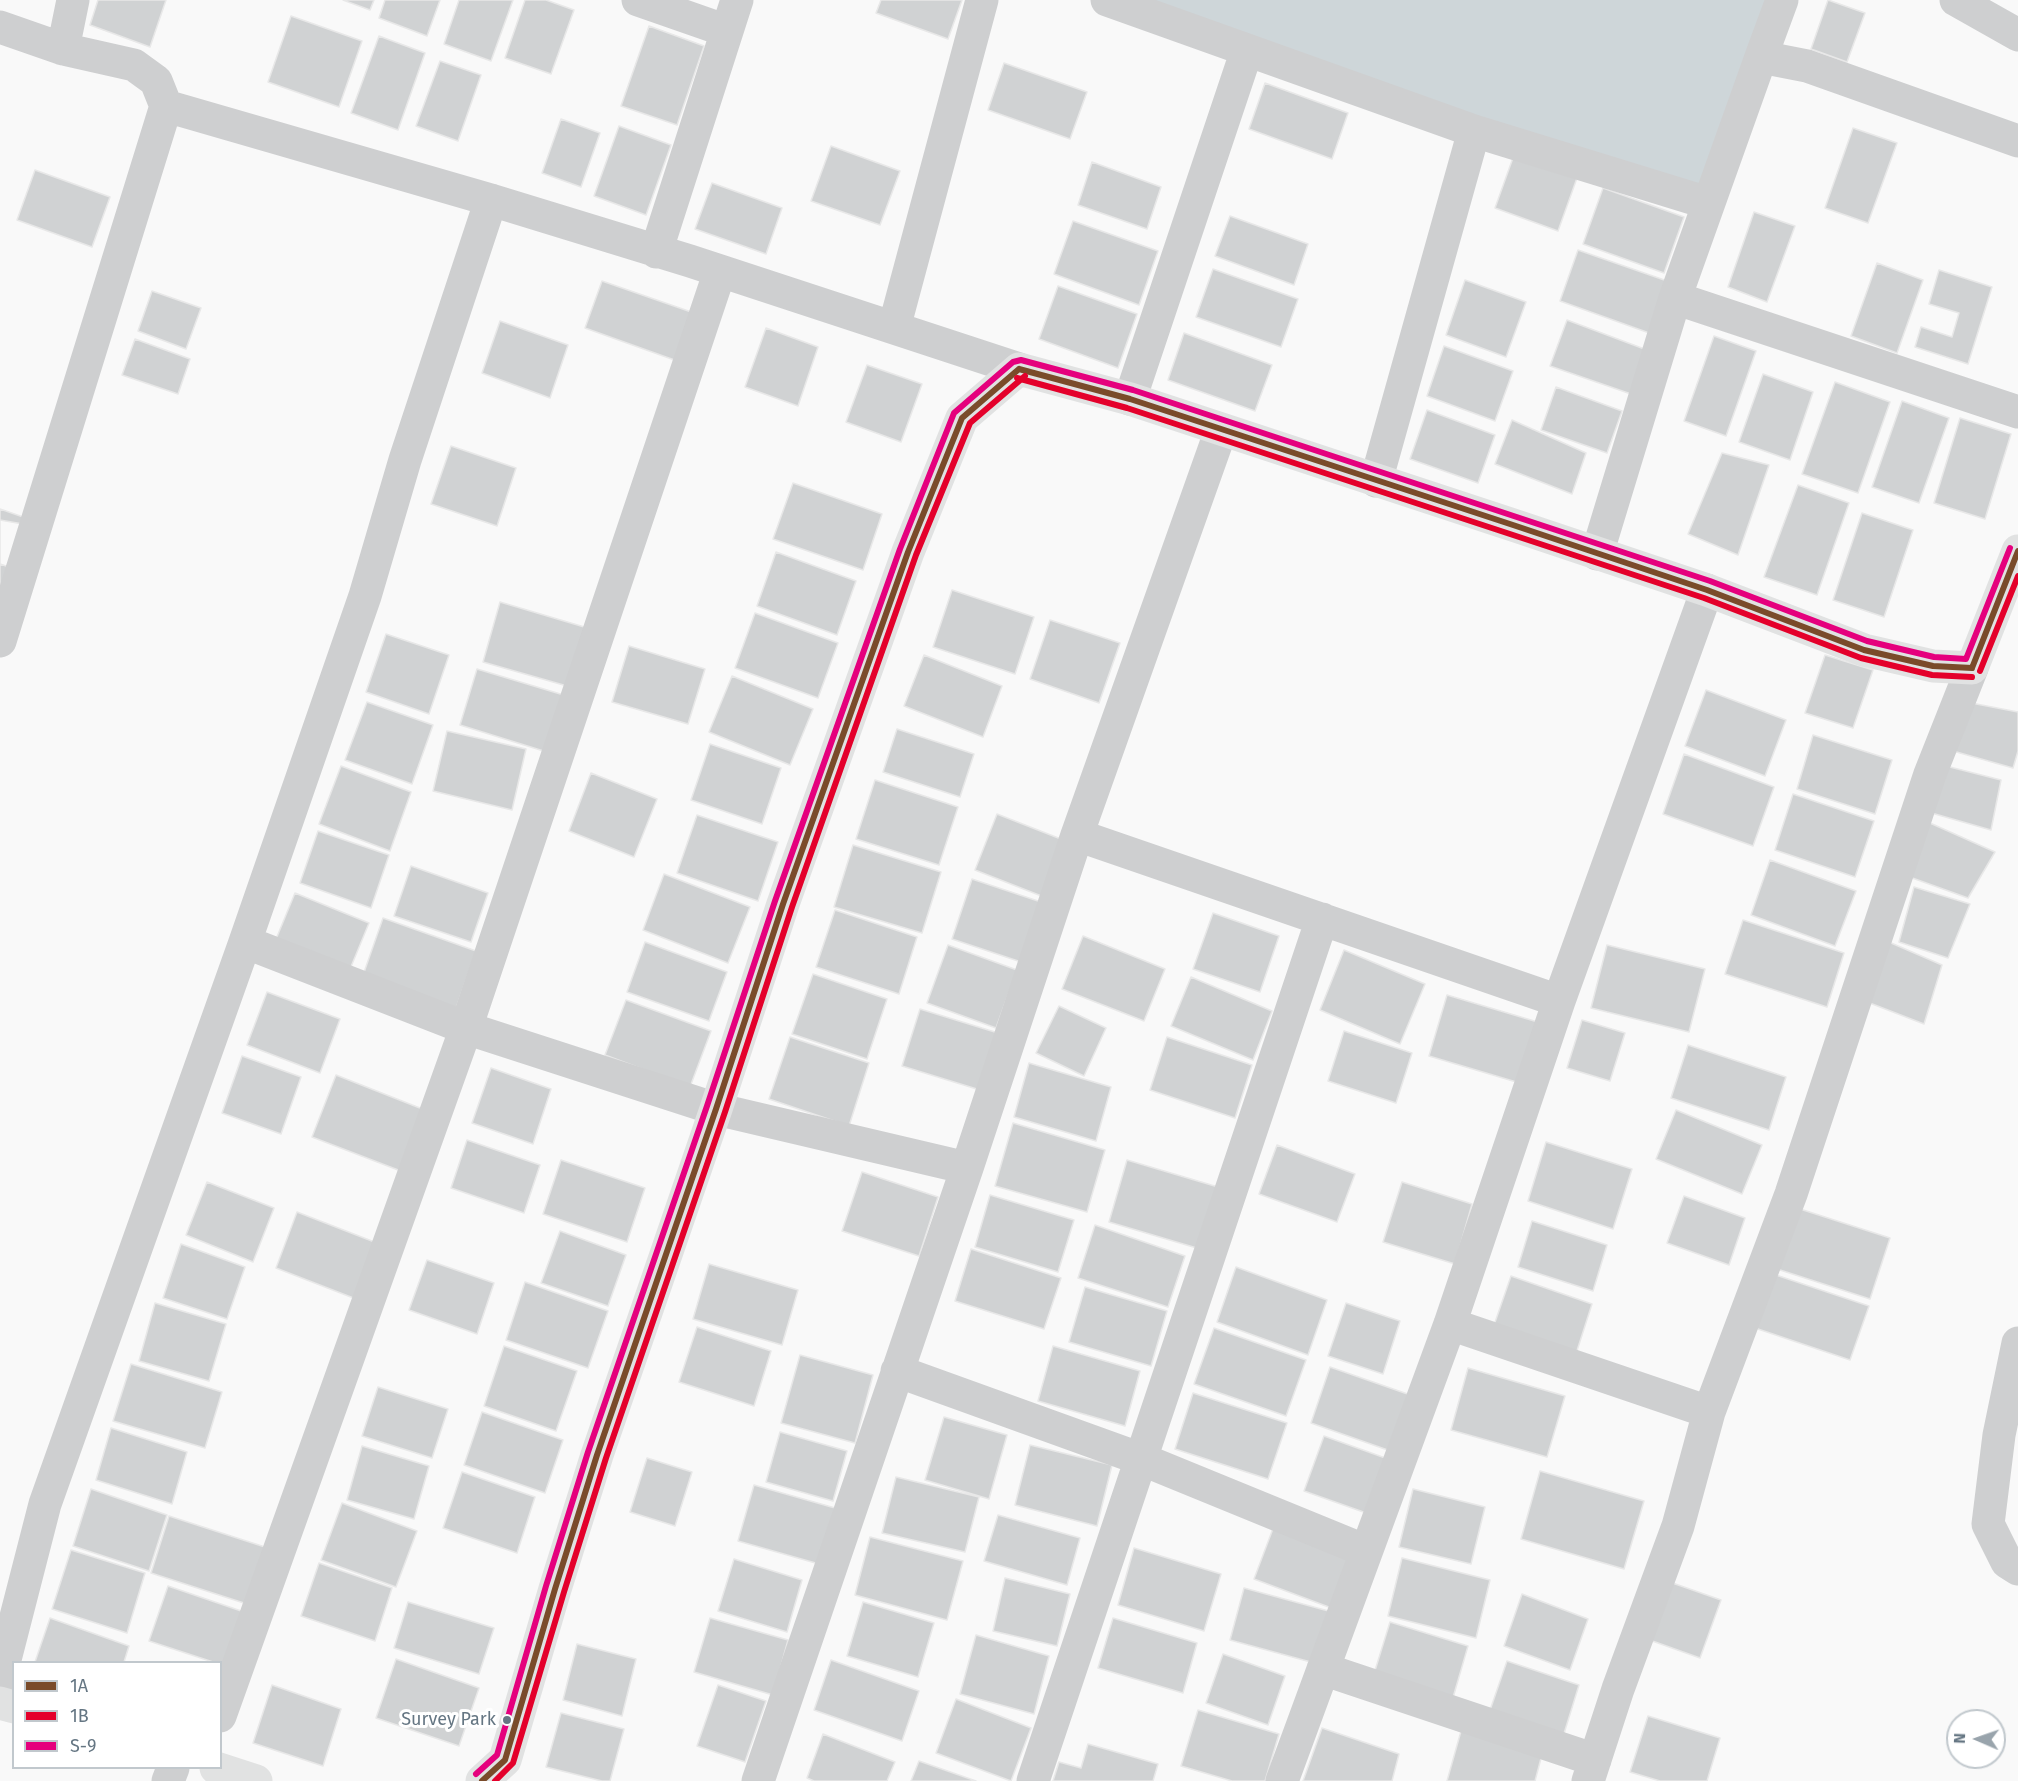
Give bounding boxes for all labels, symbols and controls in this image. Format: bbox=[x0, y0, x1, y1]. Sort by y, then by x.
legend bbox=[12, 1661, 222, 1769]
text: 1A bbox=[70, 1675, 88, 1697]
text: 1B bbox=[70, 1705, 89, 1727]
place label: Survey Park bbox=[401, 1709, 496, 1731]
north arrow bbox=[1946, 1709, 2006, 1769]
marker: Survey Park bbox=[501, 1714, 513, 1726]
text: N bbox=[1950, 1733, 1969, 1744]
text: S-9 bbox=[70, 1735, 96, 1757]

